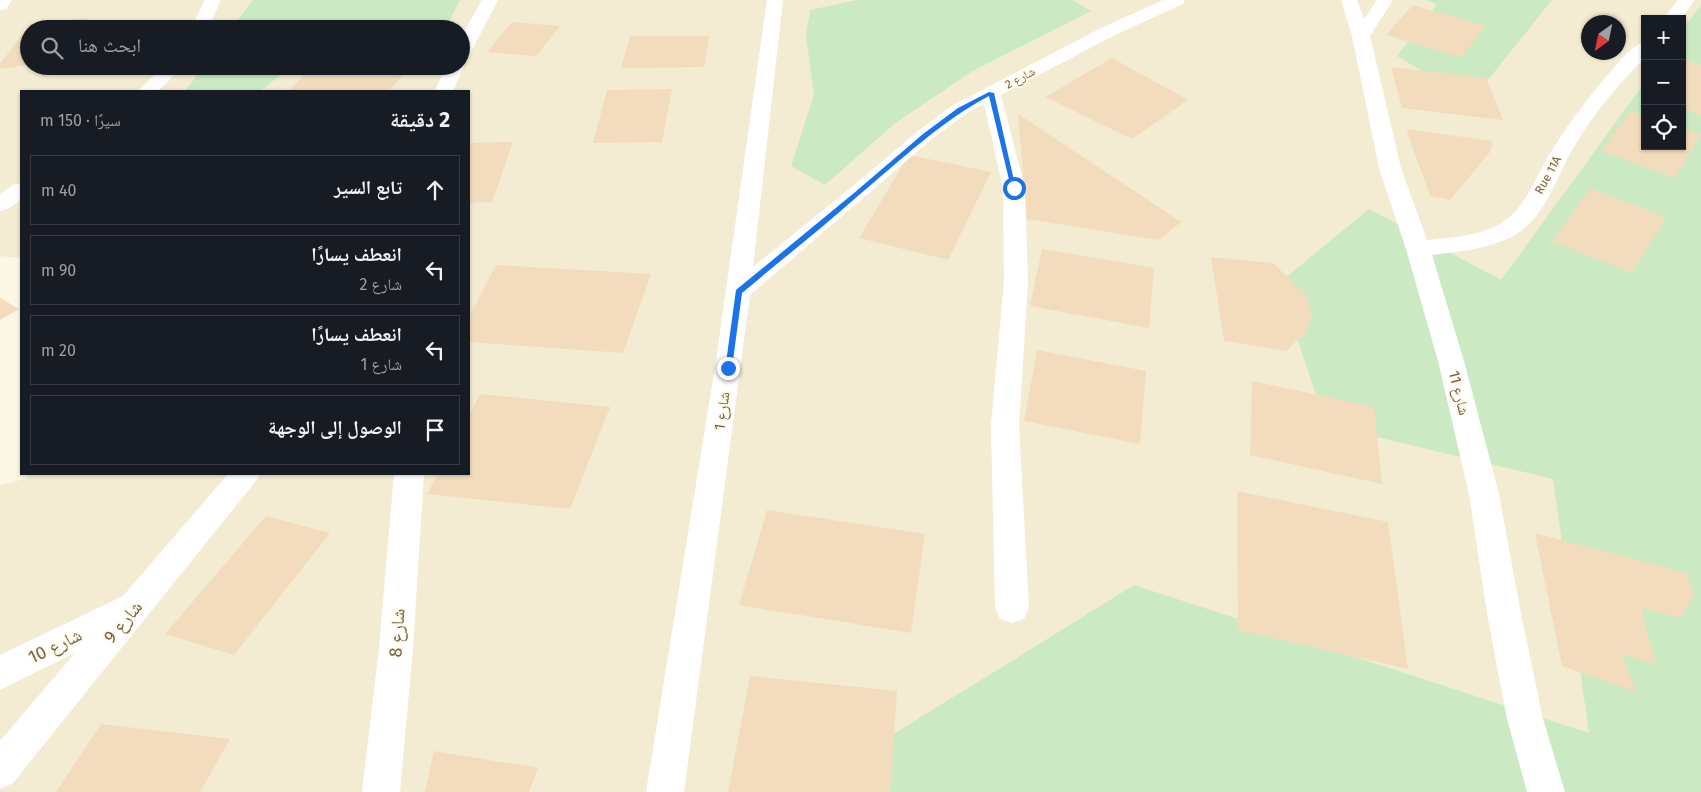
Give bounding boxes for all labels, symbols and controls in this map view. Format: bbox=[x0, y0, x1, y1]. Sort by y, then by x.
north arrow bbox=[1581, 15, 1626, 60]
map controls bbox=[1641, 15, 1686, 150]
button: + bbox=[1641, 15, 1686, 60]
search box bbox=[20, 20, 470, 75]
icon: search bbox=[38, 34, 66, 62]
text: ابحث هنا bbox=[78, 34, 141, 57]
button: − bbox=[1641, 60, 1686, 105]
street label: شارع 2 bbox=[1003, 64, 1038, 93]
button: locate bbox=[1641, 105, 1686, 150]
text: 2 دقيقة bbox=[390, 107, 450, 133]
text: سيرًا · 150 m bbox=[40, 111, 121, 130]
street label: Rue 11A bbox=[1532, 154, 1564, 196]
text: تابع السير bbox=[334, 176, 402, 199]
icon: ahead bbox=[421, 176, 449, 204]
route start bbox=[1003, 177, 1026, 200]
text: 40 m bbox=[41, 181, 76, 200]
text: انعطف يسارًا bbox=[311, 243, 402, 266]
icon: left bbox=[421, 256, 449, 284]
text: 90 m bbox=[41, 261, 76, 280]
text: شارع 2 bbox=[359, 275, 402, 294]
text: انعطف يسارًا bbox=[311, 323, 402, 346]
icon: left bbox=[421, 336, 449, 364]
text: 20 m bbox=[41, 341, 76, 360]
text: شارع 1 bbox=[360, 355, 402, 374]
route end bbox=[717, 357, 740, 380]
street label: شارع 11 bbox=[1444, 369, 1473, 418]
street label: شارع 1 bbox=[710, 390, 735, 432]
text: الوصول إلى الوجهة bbox=[268, 416, 402, 439]
icon: arrive bbox=[421, 416, 449, 444]
street label: شارع 9 bbox=[99, 596, 147, 648]
street label: شارع 8 bbox=[384, 608, 410, 658]
street label: شارع 10 bbox=[25, 624, 85, 668]

